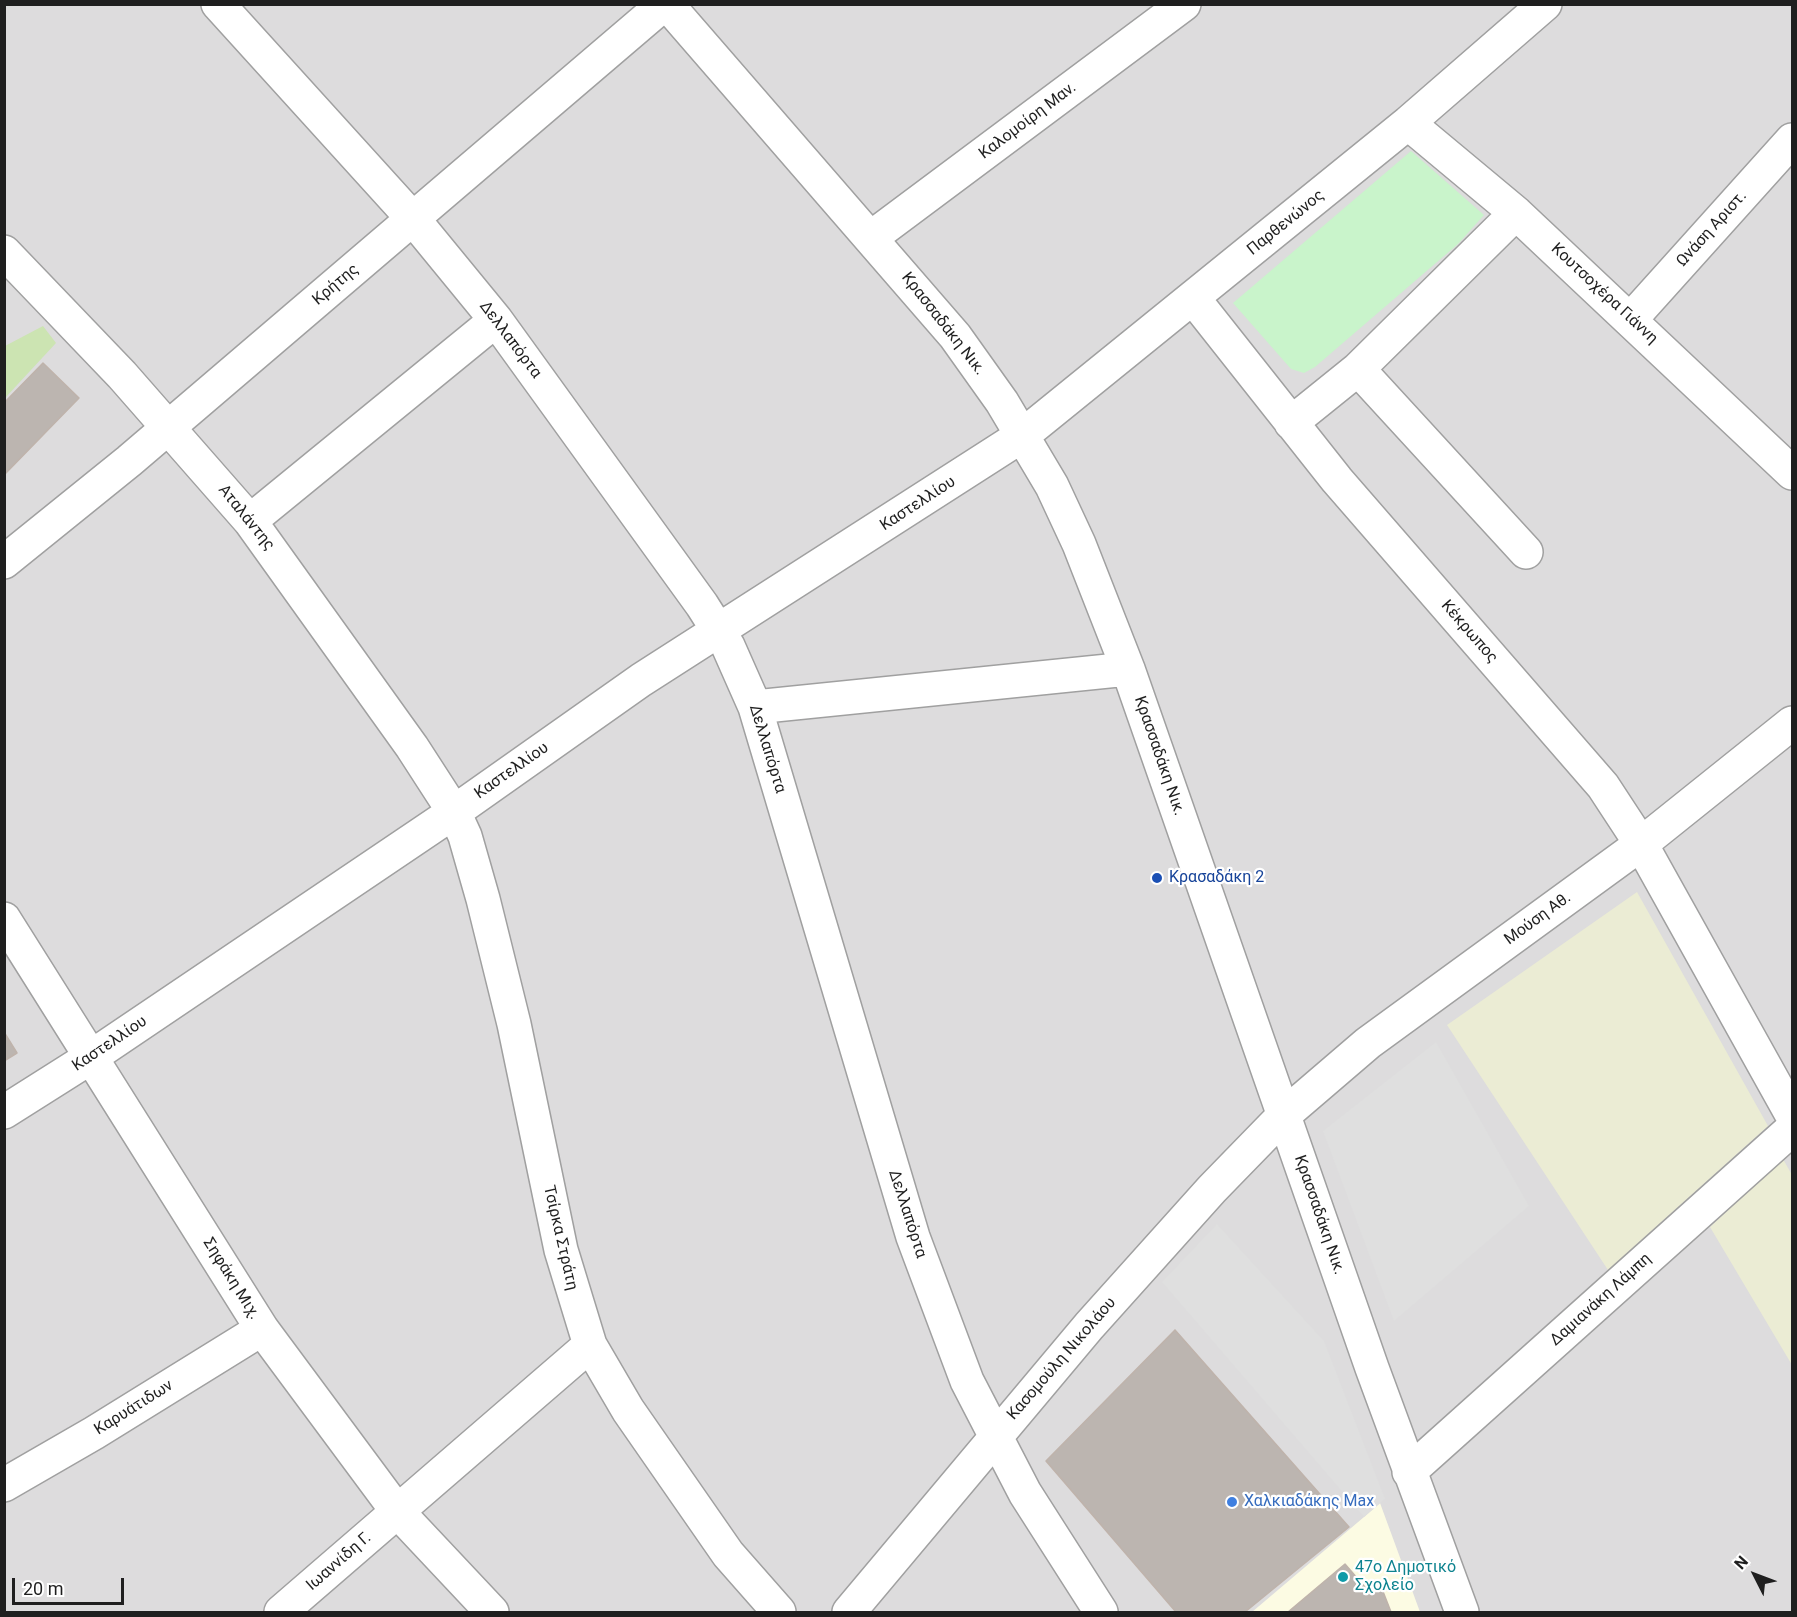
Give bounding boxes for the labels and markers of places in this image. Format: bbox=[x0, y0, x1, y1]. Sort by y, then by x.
place label: Κρασαδάκη 2 bbox=[1169, 868, 1264, 888]
marker: Κρασαδάκη 2 bbox=[1150, 871, 1164, 885]
place label: Χαλκιαδάκης Max bbox=[1244, 1492, 1374, 1512]
marker: Χαλκιαδάκης Max bbox=[1225, 1495, 1239, 1509]
place label: 47ο Δημοτικό Σχολείο bbox=[1355, 1558, 1456, 1596]
marker: 47ο Δημοτικό Σχολείο bbox=[1336, 1570, 1350, 1584]

